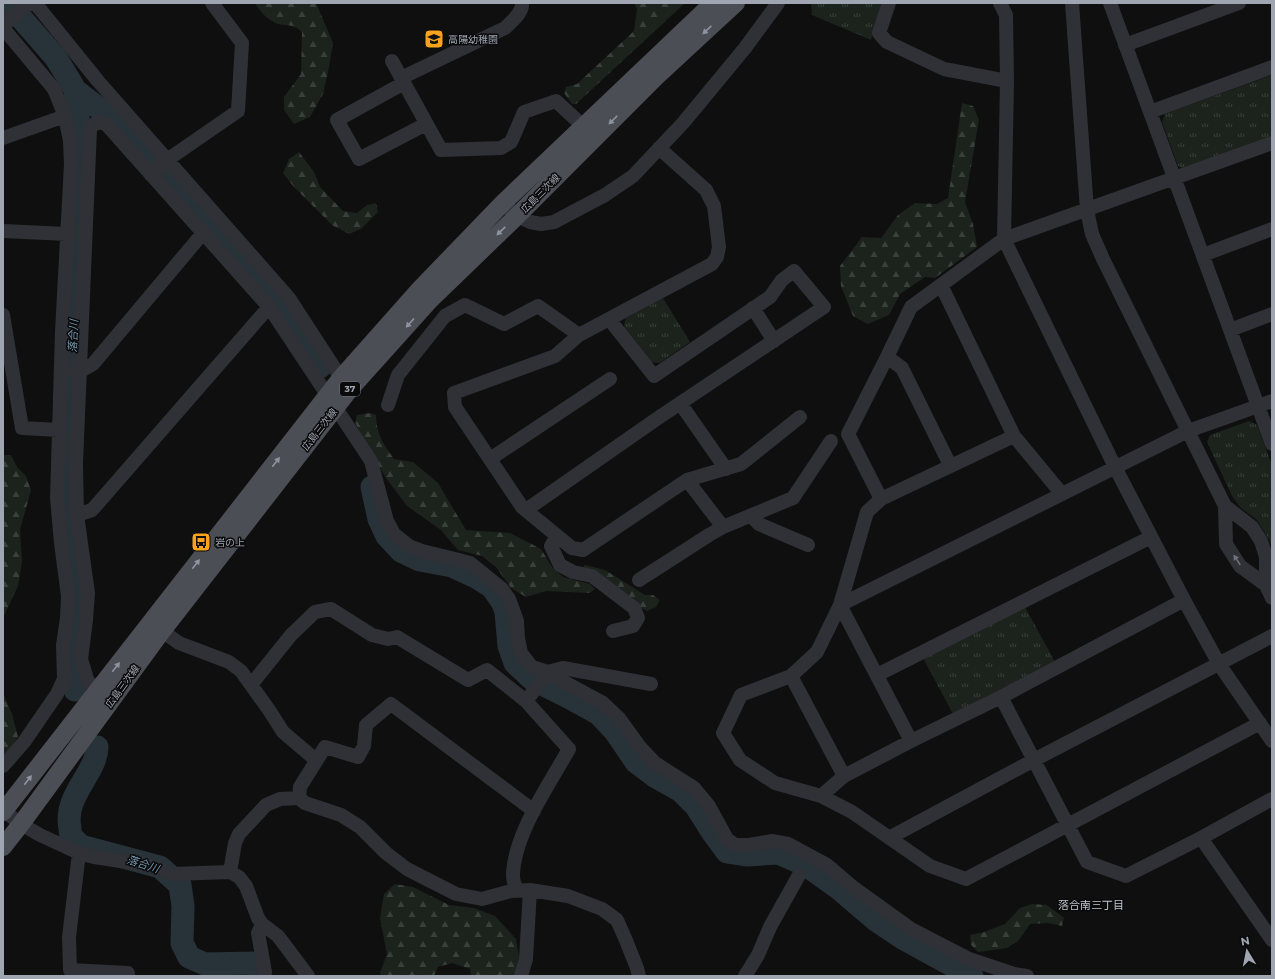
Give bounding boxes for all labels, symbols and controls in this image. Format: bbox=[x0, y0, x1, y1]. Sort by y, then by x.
one-way arrow bbox=[702, 25, 712, 34]
school or university icon: 高陽幼稚園 bbox=[423, 28, 445, 50]
place label: 高陽幼稚園 bbox=[448, 33, 498, 46]
one-way arrow bbox=[608, 115, 618, 125]
street label: 広島三次線 bbox=[518, 171, 563, 216]
one-way arrow bbox=[496, 226, 506, 236]
water label: 落合川 bbox=[65, 318, 81, 353]
one-way arrow bbox=[405, 318, 414, 328]
road number: 37 bbox=[340, 382, 360, 396]
street label: 広島三次線 bbox=[299, 406, 340, 453]
one-way arrow bbox=[272, 456, 280, 467]
bus stop icon: 岩の上 bbox=[190, 531, 212, 553]
place label: 岩の上 bbox=[215, 536, 245, 549]
one-way arrow bbox=[1233, 554, 1240, 566]
one-way arrow bbox=[192, 559, 200, 570]
one-way arrow bbox=[112, 661, 121, 672]
street label: 広島三次線 bbox=[102, 662, 142, 710]
one-way arrow bbox=[23, 775, 32, 786]
water label: 落合川 bbox=[125, 852, 162, 876]
district label: 落合南三丁目 bbox=[1058, 898, 1124, 912]
north arrow bbox=[1227, 931, 1267, 971]
text: N bbox=[1240, 933, 1251, 949]

